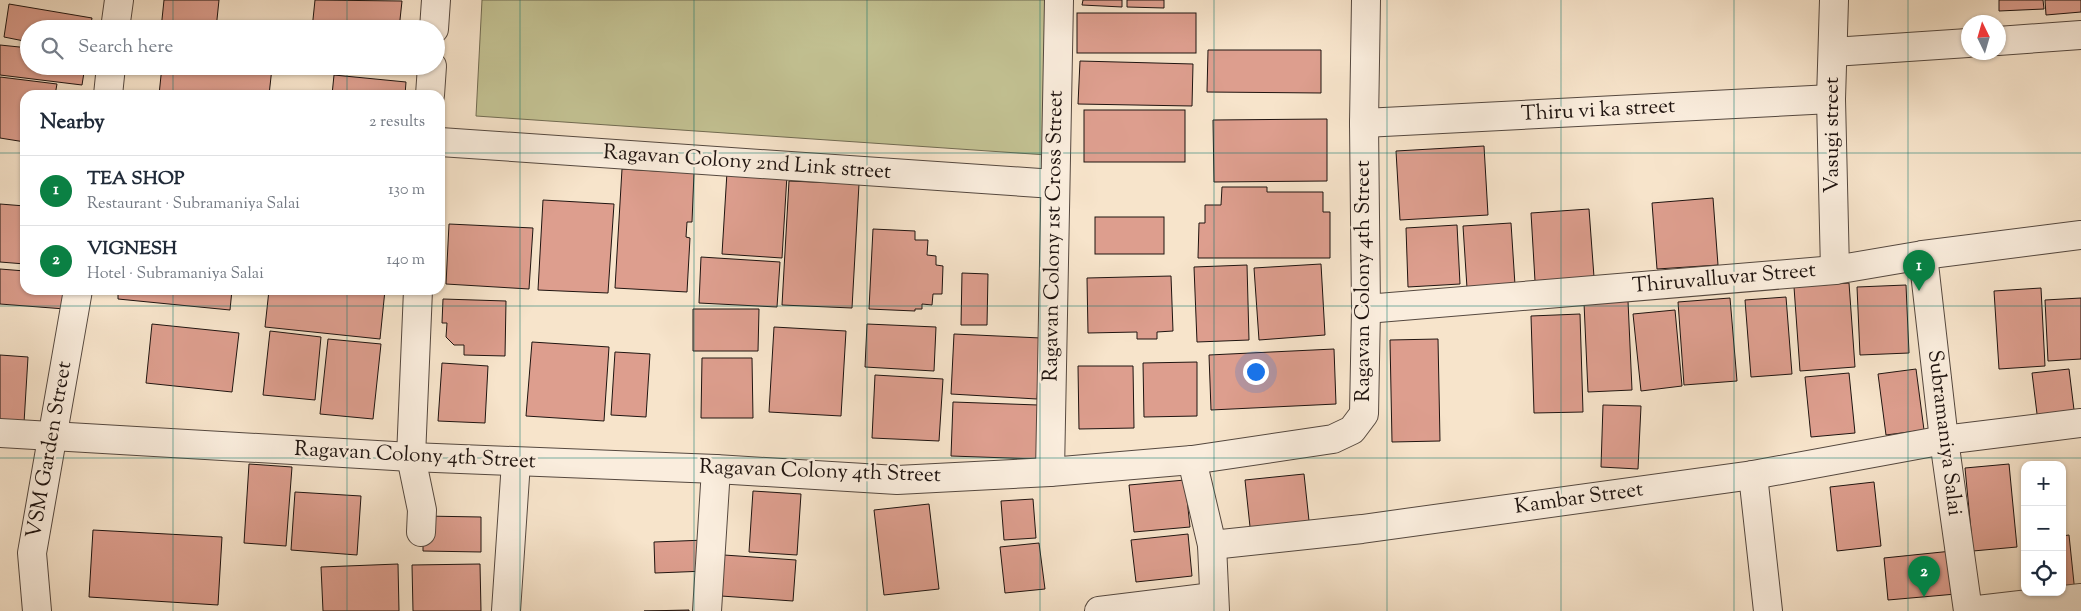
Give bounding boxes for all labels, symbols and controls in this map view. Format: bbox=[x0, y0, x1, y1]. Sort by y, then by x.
north arrow bbox=[1961, 15, 2006, 60]
search box bbox=[20, 20, 445, 75]
icon: search bbox=[38, 34, 66, 62]
text: Search here bbox=[78, 34, 173, 61]
street label: Vasugi street bbox=[1818, 77, 1848, 193]
street label: Ragavan Colony 1st Cross Street bbox=[1036, 90, 1072, 382]
street label: Thiru vi ka street bbox=[1520, 92, 1676, 130]
text: Nearby bbox=[40, 108, 105, 138]
text: 2 results bbox=[369, 111, 425, 134]
street label: Ragavan Colony 2nd Link street bbox=[602, 138, 892, 188]
street label: Ragavan Colony 4th Street bbox=[1349, 160, 1379, 402]
text: TEA SHOP bbox=[87, 166, 185, 193]
text: 1 bbox=[53, 179, 59, 202]
text: 130 m bbox=[388, 179, 425, 202]
text: Restaurant · Subramaniya Salai bbox=[87, 193, 300, 216]
text: VIGNESH bbox=[87, 236, 177, 263]
text: 2 bbox=[52, 249, 60, 272]
text: 140 m bbox=[387, 249, 425, 272]
pin: 1 bbox=[1903, 250, 1935, 291]
street label: Thiruvalluvar Street bbox=[1631, 256, 1817, 302]
text: Hotel · Subramaniya Salai bbox=[87, 263, 264, 286]
street label: Subramaniya Salai bbox=[1919, 348, 1969, 518]
street label: VSM Garden Street bbox=[20, 359, 80, 541]
your location bbox=[1243, 359, 1269, 385]
street label: Ragavan Colony 4th Street bbox=[293, 435, 537, 477]
street label: Ragavan Colony 4th Street bbox=[699, 453, 941, 491]
map controls bbox=[2021, 461, 2066, 596]
button: + bbox=[2021, 461, 2066, 506]
street label: Kambar Street bbox=[1513, 475, 1645, 523]
button: − bbox=[2021, 506, 2066, 551]
button: locate bbox=[2021, 551, 2066, 596]
pin: 2 bbox=[1908, 556, 1940, 597]

